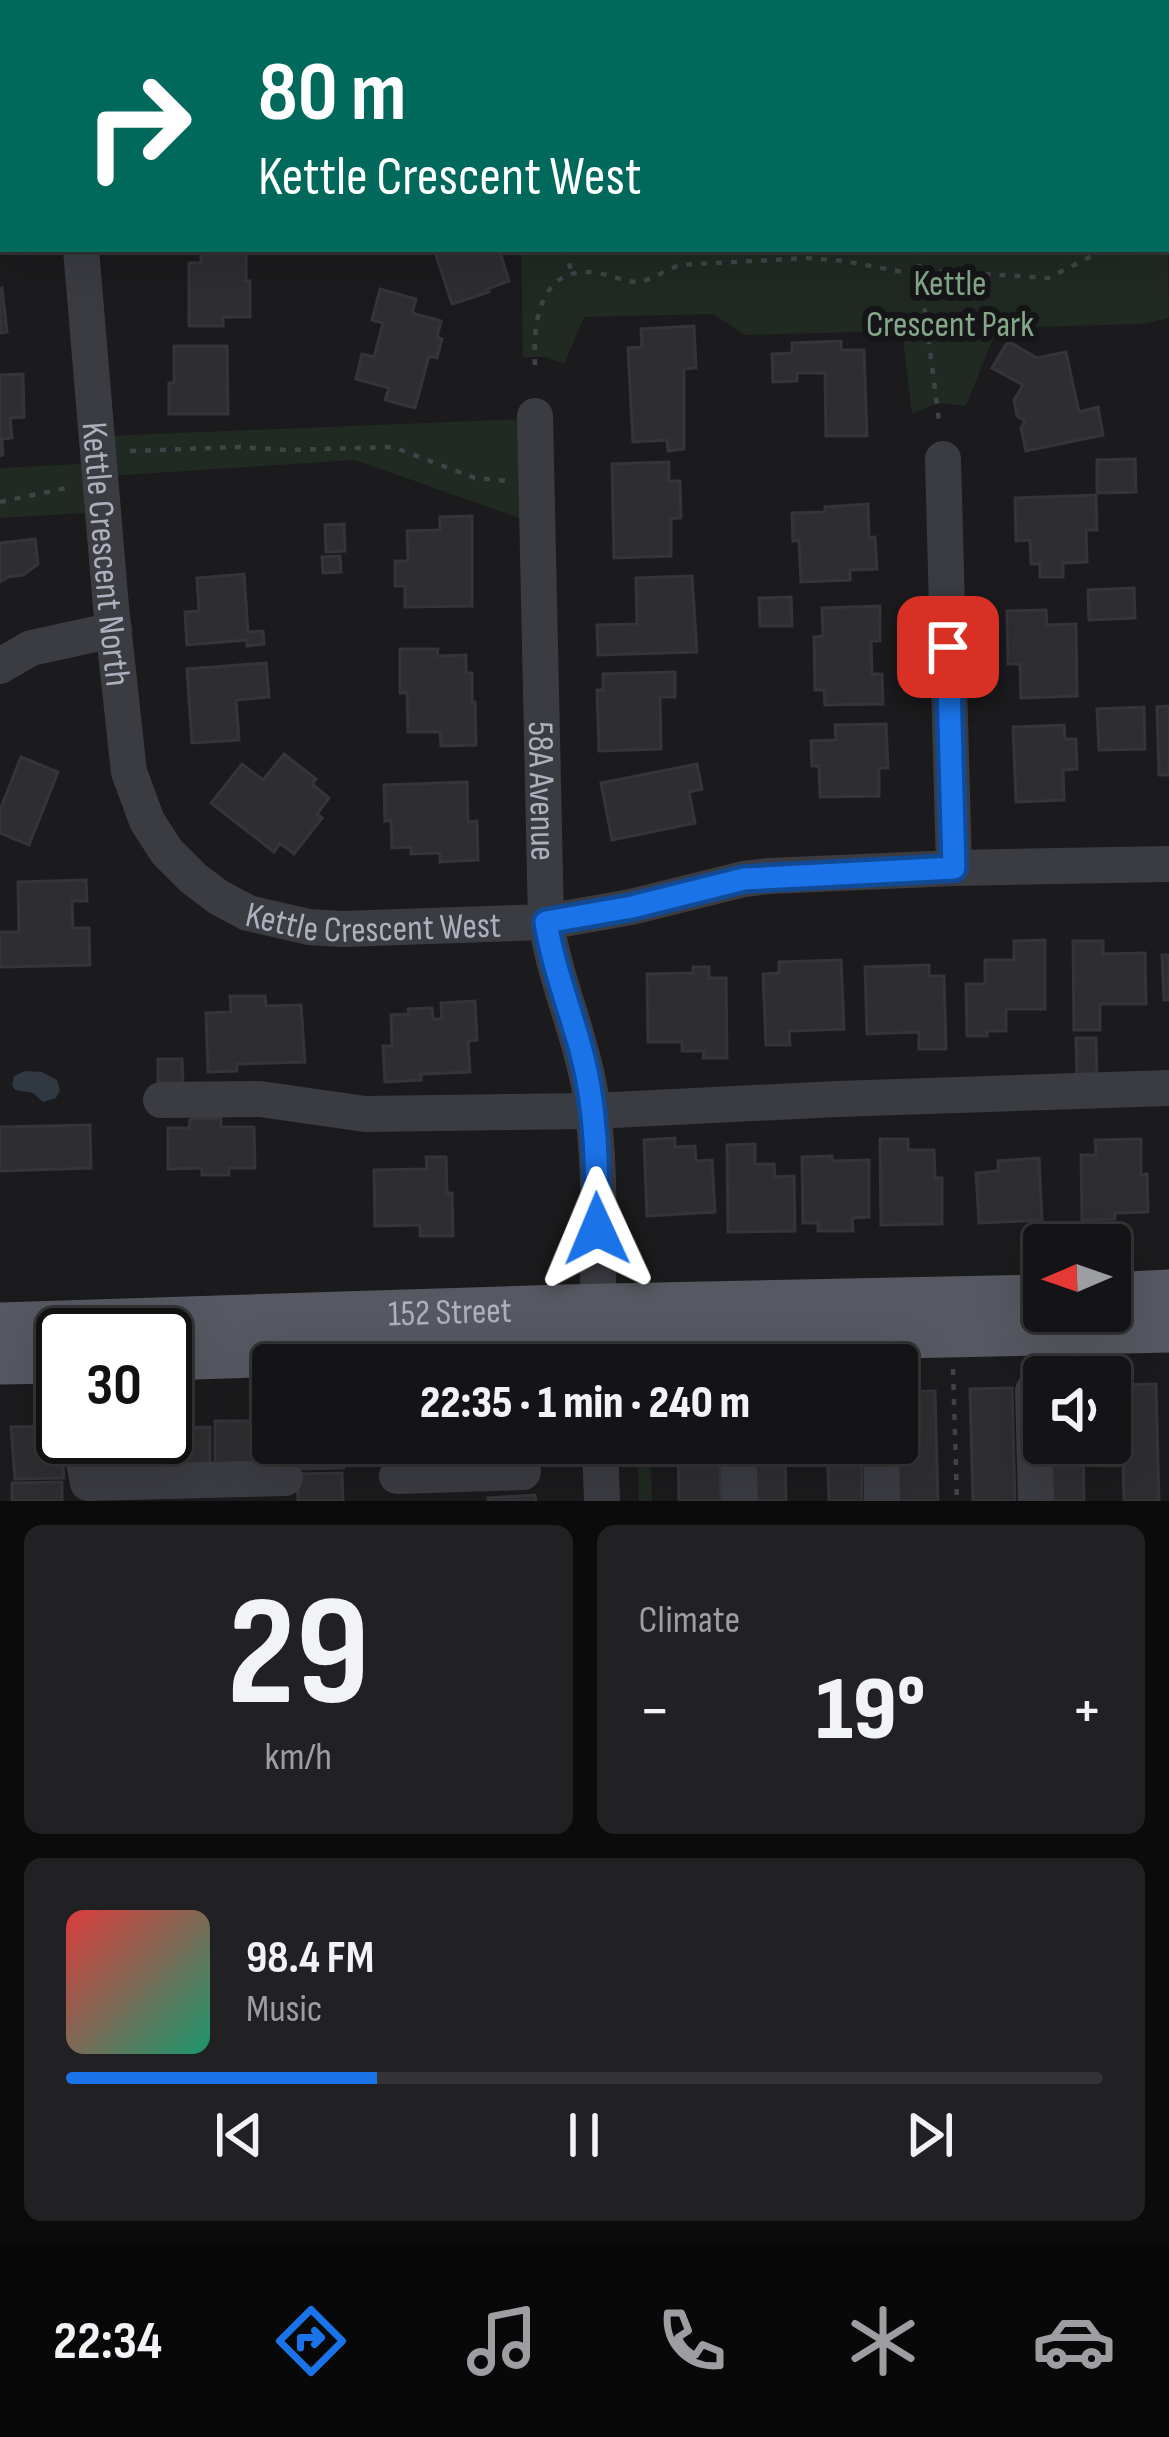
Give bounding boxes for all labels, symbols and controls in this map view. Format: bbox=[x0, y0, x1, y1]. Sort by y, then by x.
text: 80 m bbox=[258, 43, 406, 144]
icon: right bbox=[60, 48, 216, 204]
text: Kettle Crescent West bbox=[258, 145, 641, 210]
park label: Kettle Crescent Park bbox=[866, 263, 1034, 347]
street label: Kettle Crescent North bbox=[72, 420, 138, 688]
pin bbox=[897, 596, 999, 698]
icon: arrive bbox=[915, 614, 981, 680]
street label: 58A Avenue bbox=[518, 721, 564, 861]
street label: Kettle Crescent West bbox=[241, 894, 502, 953]
position arrow bbox=[534, 1166, 660, 1292]
north arrow bbox=[1023, 1224, 1131, 1332]
map controls bbox=[1023, 1224, 1131, 1464]
street label: 152 Street bbox=[387, 1290, 512, 1337]
speed limit sign: 30 bbox=[36, 1308, 192, 1464]
button: sound bbox=[1023, 1356, 1131, 1464]
text: 22:35 · 1 min · 240 m bbox=[420, 1376, 750, 1431]
text: 29 bbox=[227, 1562, 369, 1749]
text: Climate bbox=[639, 1597, 740, 1644]
text: 19° bbox=[816, 1657, 926, 1765]
text: − bbox=[639, 1672, 671, 1751]
text: + bbox=[1071, 1672, 1103, 1751]
text: km/h bbox=[265, 1734, 332, 1781]
text: 98.4 FM bbox=[246, 1931, 374, 1986]
text: Music bbox=[246, 1986, 322, 2033]
icon: previous bbox=[206, 2102, 272, 2168]
icon: pause bbox=[551, 2102, 617, 2168]
icon: next bbox=[897, 2102, 963, 2168]
icon: directions bbox=[269, 2299, 353, 2383]
icon: music bbox=[460, 2299, 544, 2383]
icon: phone bbox=[650, 2299, 734, 2383]
icon: climate bbox=[841, 2299, 925, 2383]
icon: car bbox=[1032, 2299, 1116, 2383]
text: 22:34 bbox=[53, 2309, 162, 2374]

